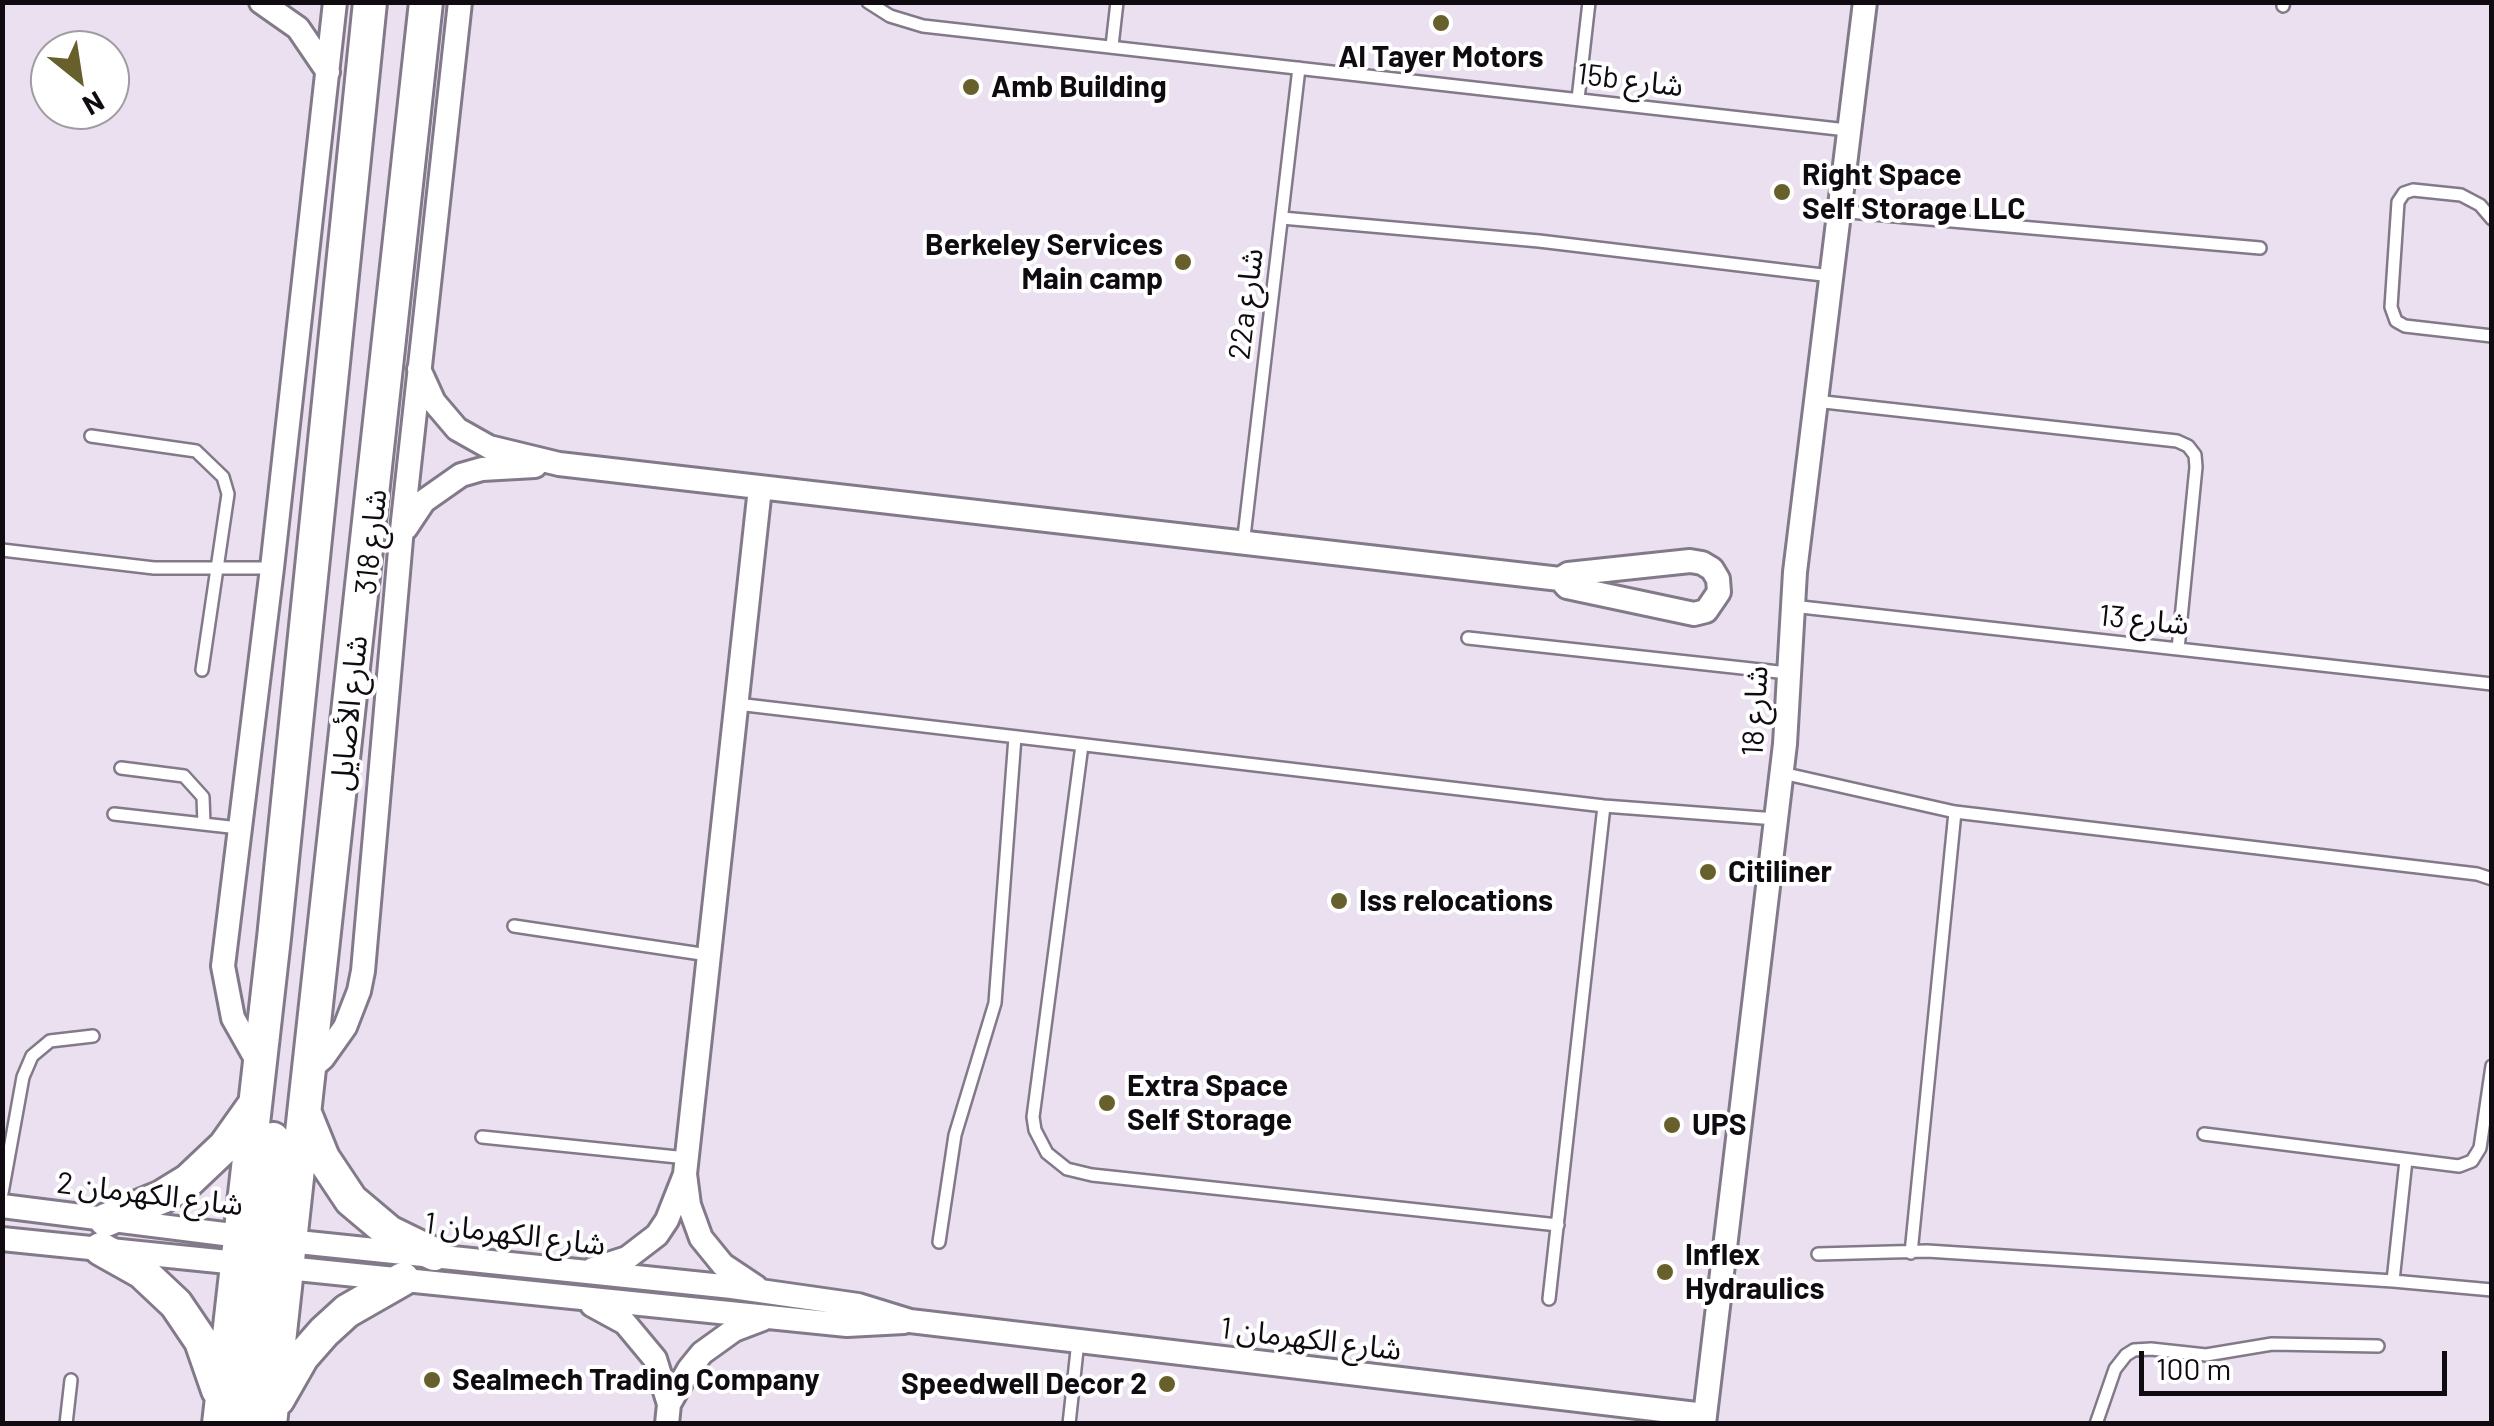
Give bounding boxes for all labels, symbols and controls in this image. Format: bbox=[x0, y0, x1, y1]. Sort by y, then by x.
marker: Al Tayer Motors bbox=[1430, 12, 1452, 34]
north arrow bbox=[30, 30, 130, 130]
place label: Al Tayer Motors bbox=[1338, 39, 1544, 75]
street label: 15b شارع bbox=[1575, 56, 1685, 104]
place label: Amb Building bbox=[991, 69, 1167, 105]
marker: Amb Building bbox=[960, 76, 982, 98]
text: N bbox=[77, 85, 111, 124]
place label: Right Space Self Storage LLC bbox=[1802, 157, 2025, 228]
marker: Right Space Self Storage LLC bbox=[1771, 181, 1793, 203]
place label: Berkeley Services Main camp bbox=[925, 227, 1163, 298]
street label: 22a شارع bbox=[1221, 246, 1271, 362]
marker: Berkeley Services Main camp bbox=[1172, 251, 1194, 273]
street label: شارع 318 bbox=[348, 487, 394, 597]
street label: شارع 13 bbox=[2097, 597, 2191, 643]
street label: شارع الأصايل bbox=[323, 634, 375, 792]
street label: شارع 18 bbox=[1735, 665, 1775, 757]
place label: Citiliner bbox=[1728, 854, 1832, 890]
marker: Citiliner bbox=[1697, 861, 1719, 883]
place label: Iss relocations bbox=[1359, 883, 1553, 919]
marker: Iss relocations bbox=[1328, 890, 1350, 912]
place label: Extra Space Self Storage bbox=[1127, 1068, 1292, 1138]
marker: Extra Space Self Storage bbox=[1096, 1092, 1118, 1114]
place label: UPS bbox=[1692, 1107, 1747, 1143]
marker: UPS bbox=[1661, 1114, 1683, 1136]
street label: شارع الكهرمان 2 bbox=[55, 1165, 245, 1223]
street label: شارع الكهرمان 1 bbox=[422, 1205, 608, 1263]
place label: Inflex Hydraulics bbox=[1685, 1237, 1825, 1308]
marker: Inflex Hydraulics bbox=[1654, 1261, 1676, 1283]
street label: شارع الكهرمان 1 bbox=[1218, 1310, 1404, 1368]
scale bar bbox=[2144, 1331, 2452, 1393]
text: 100 m bbox=[2156, 1350, 2231, 1386]
place label: Sealmech Trading Company bbox=[452, 1362, 820, 1398]
place label: Speedwell Decor 2 bbox=[901, 1366, 1147, 1402]
marker: Sealmech Trading Company bbox=[421, 1369, 443, 1391]
marker: Speedwell Decor 2 bbox=[1156, 1373, 1178, 1395]

